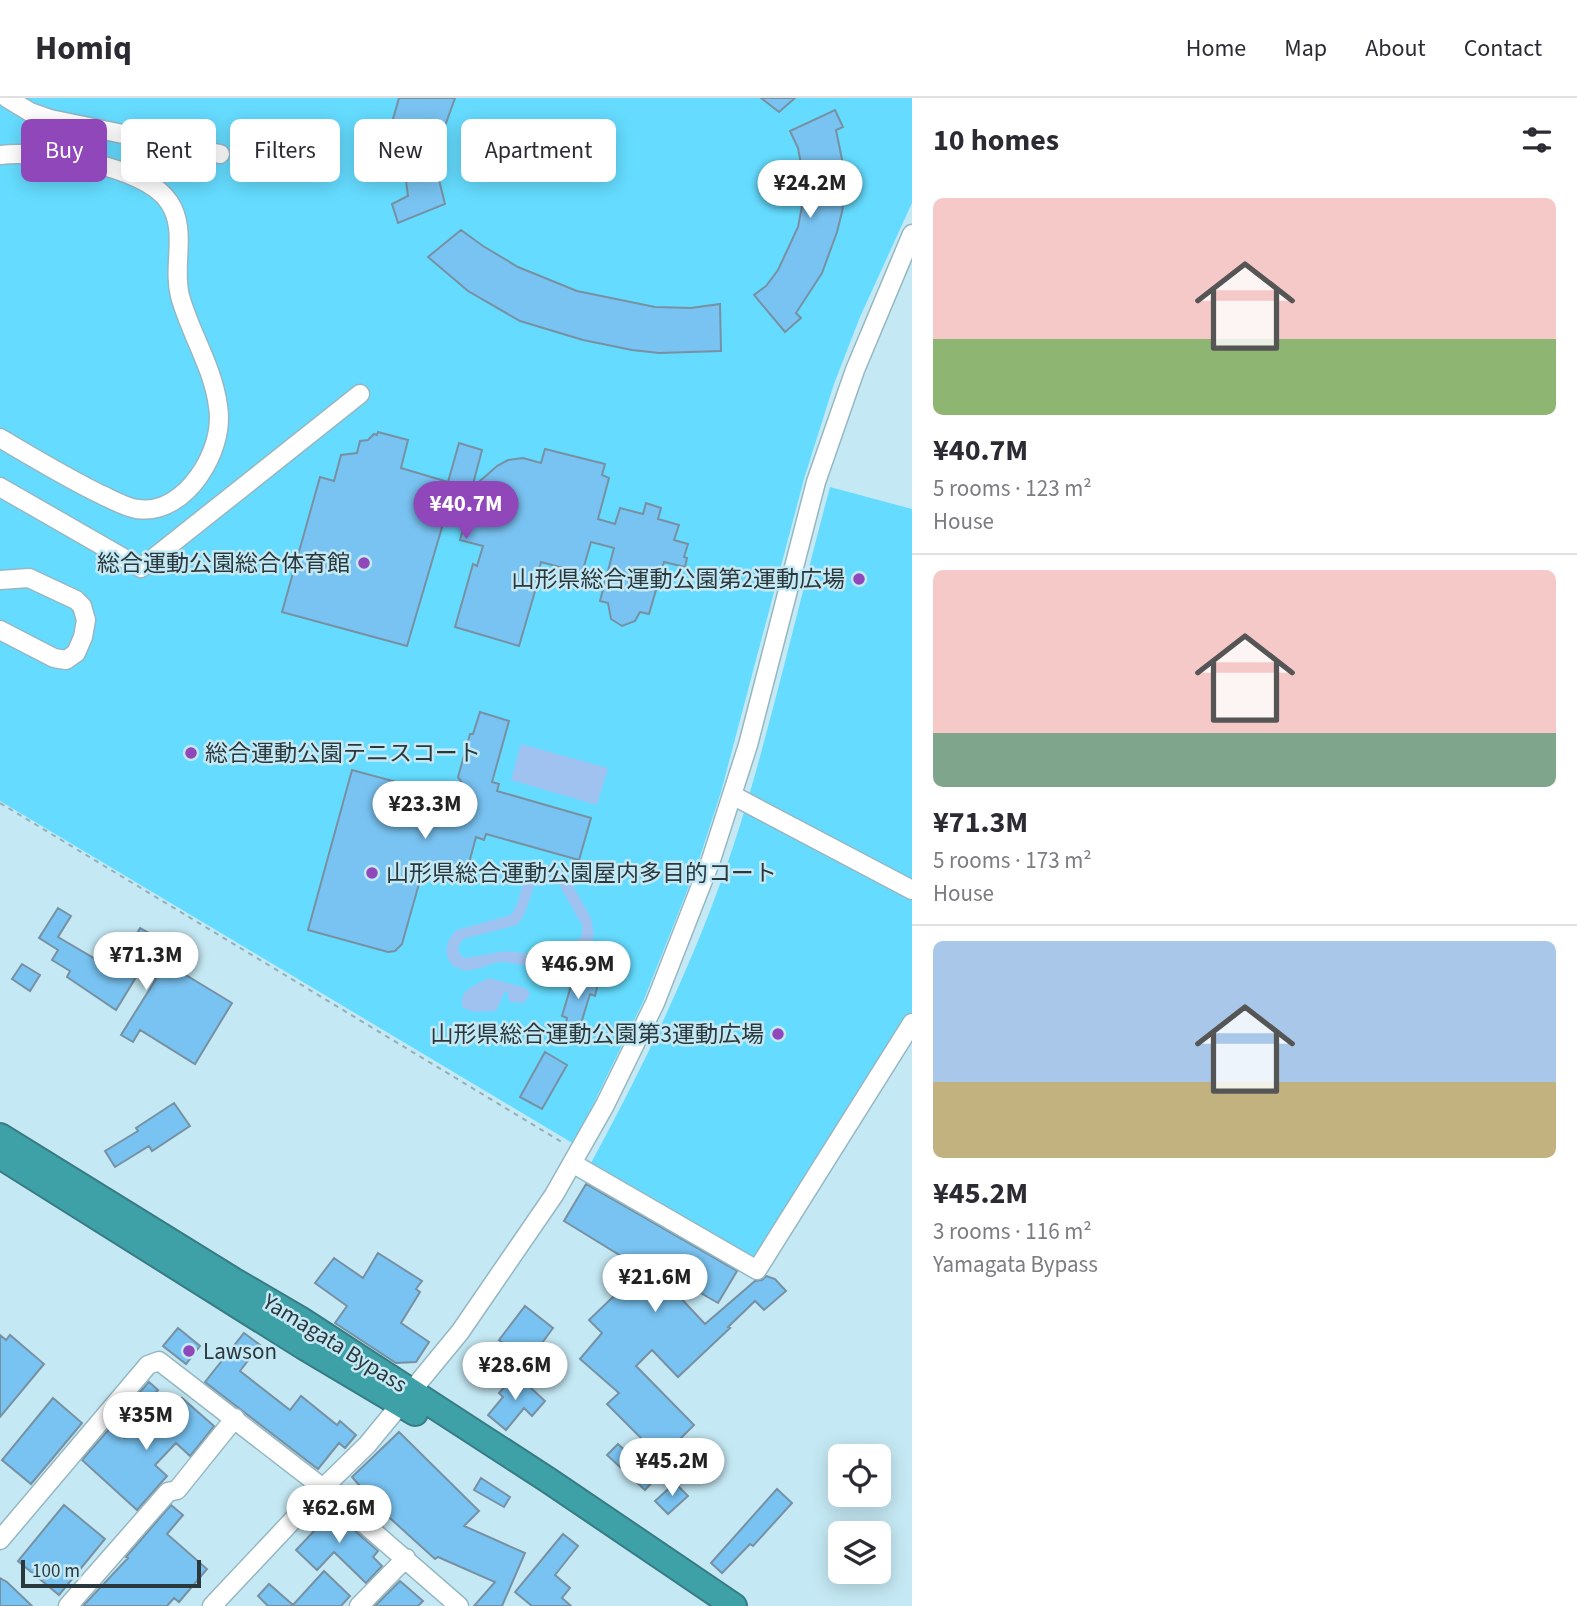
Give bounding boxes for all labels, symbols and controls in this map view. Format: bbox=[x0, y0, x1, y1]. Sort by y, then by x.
text: Homiq bbox=[35, 25, 132, 72]
text: Home bbox=[1186, 31, 1246, 66]
text: Map bbox=[1284, 31, 1327, 66]
text: About bbox=[1365, 31, 1426, 66]
text: Contact bbox=[1464, 31, 1542, 66]
chip: Buy bbox=[21, 119, 107, 182]
chip: Rent bbox=[121, 119, 216, 182]
chip: Filters bbox=[230, 119, 340, 182]
chip: New bbox=[354, 119, 447, 182]
chip: Apartment bbox=[461, 119, 616, 182]
text: 10 homes bbox=[933, 119, 1059, 162]
icon: filters bbox=[1518, 121, 1556, 159]
pin: ¥24.2M bbox=[753, 160, 867, 220]
text: ¥24.2M bbox=[773, 166, 847, 199]
icon: home bbox=[1182, 243, 1308, 369]
text: ¥40.7M bbox=[933, 429, 1028, 472]
text: 5 rooms · 123 m² bbox=[933, 472, 1092, 505]
pin: ¥40.7M bbox=[409, 482, 523, 541]
text: ¥40.7M bbox=[429, 487, 503, 520]
text: House bbox=[933, 505, 994, 538]
place label: 総合運動公園総合体育館 bbox=[97, 547, 350, 580]
marker: 総合運動公園総合体育館 bbox=[356, 555, 372, 571]
place label: 山形県総合運動公園第2運動広場 bbox=[512, 563, 845, 596]
marker: 山形県総合運動公園第2運動広場 bbox=[851, 571, 867, 587]
icon: home bbox=[1182, 615, 1308, 741]
place label: 総合運動公園テニスコート bbox=[205, 737, 481, 770]
marker: 総合運動公園テニスコート bbox=[183, 745, 199, 761]
pin: ¥23.3M bbox=[368, 782, 482, 841]
text: ¥23.3M bbox=[388, 787, 462, 820]
text: ¥71.3M bbox=[933, 801, 1028, 844]
text: 5 rooms · 173 m² bbox=[933, 844, 1092, 877]
place label: 山形県総合運動公園屋内多目的コート bbox=[386, 857, 777, 890]
marker: 山形県総合運動公園屋内多目的コート bbox=[364, 865, 380, 881]
text: House bbox=[933, 877, 994, 910]
pin: ¥71.3M bbox=[89, 932, 203, 992]
text: ¥71.3M bbox=[109, 938, 183, 971]
pin: ¥46.9M bbox=[521, 942, 635, 1001]
text: ¥46.9M bbox=[541, 947, 615, 980]
icon: home bbox=[1182, 986, 1308, 1112]
place label: 山形県総合運動公園第3運動広場 bbox=[431, 1018, 764, 1051]
marker: 山形県総合運動公園第3運動広場 bbox=[770, 1026, 786, 1042]
text: ¥45.2M bbox=[933, 1172, 1028, 1215]
text: 3 rooms · 116 m² bbox=[933, 1215, 1092, 1248]
text: Yamagata Bypass bbox=[933, 1248, 1098, 1281]
pin: ¥21.6M bbox=[598, 1254, 712, 1314]
text: ¥21.6M bbox=[618, 1260, 692, 1293]
street label: Yamagata Bypass bbox=[255, 1285, 414, 1401]
place label: Lawson bbox=[203, 1335, 277, 1368]
pin: ¥28.6M bbox=[458, 1342, 572, 1402]
marker: Lawson bbox=[181, 1343, 197, 1359]
text: ¥28.6M bbox=[478, 1348, 552, 1381]
pin: ¥35M bbox=[105, 1392, 187, 1452]
text: ¥35M bbox=[119, 1398, 173, 1431]
pin: ¥45.2M bbox=[615, 1438, 729, 1498]
text: ¥45.2M bbox=[635, 1444, 709, 1477]
map controls bbox=[828, 1444, 891, 1584]
button: locate bbox=[828, 1444, 891, 1507]
pin: ¥62.6M bbox=[282, 1486, 396, 1545]
text: ¥62.6M bbox=[302, 1491, 376, 1524]
button: layers bbox=[828, 1521, 891, 1584]
scale bar bbox=[21, 1557, 201, 1589]
text: 100 m bbox=[32, 1558, 80, 1585]

